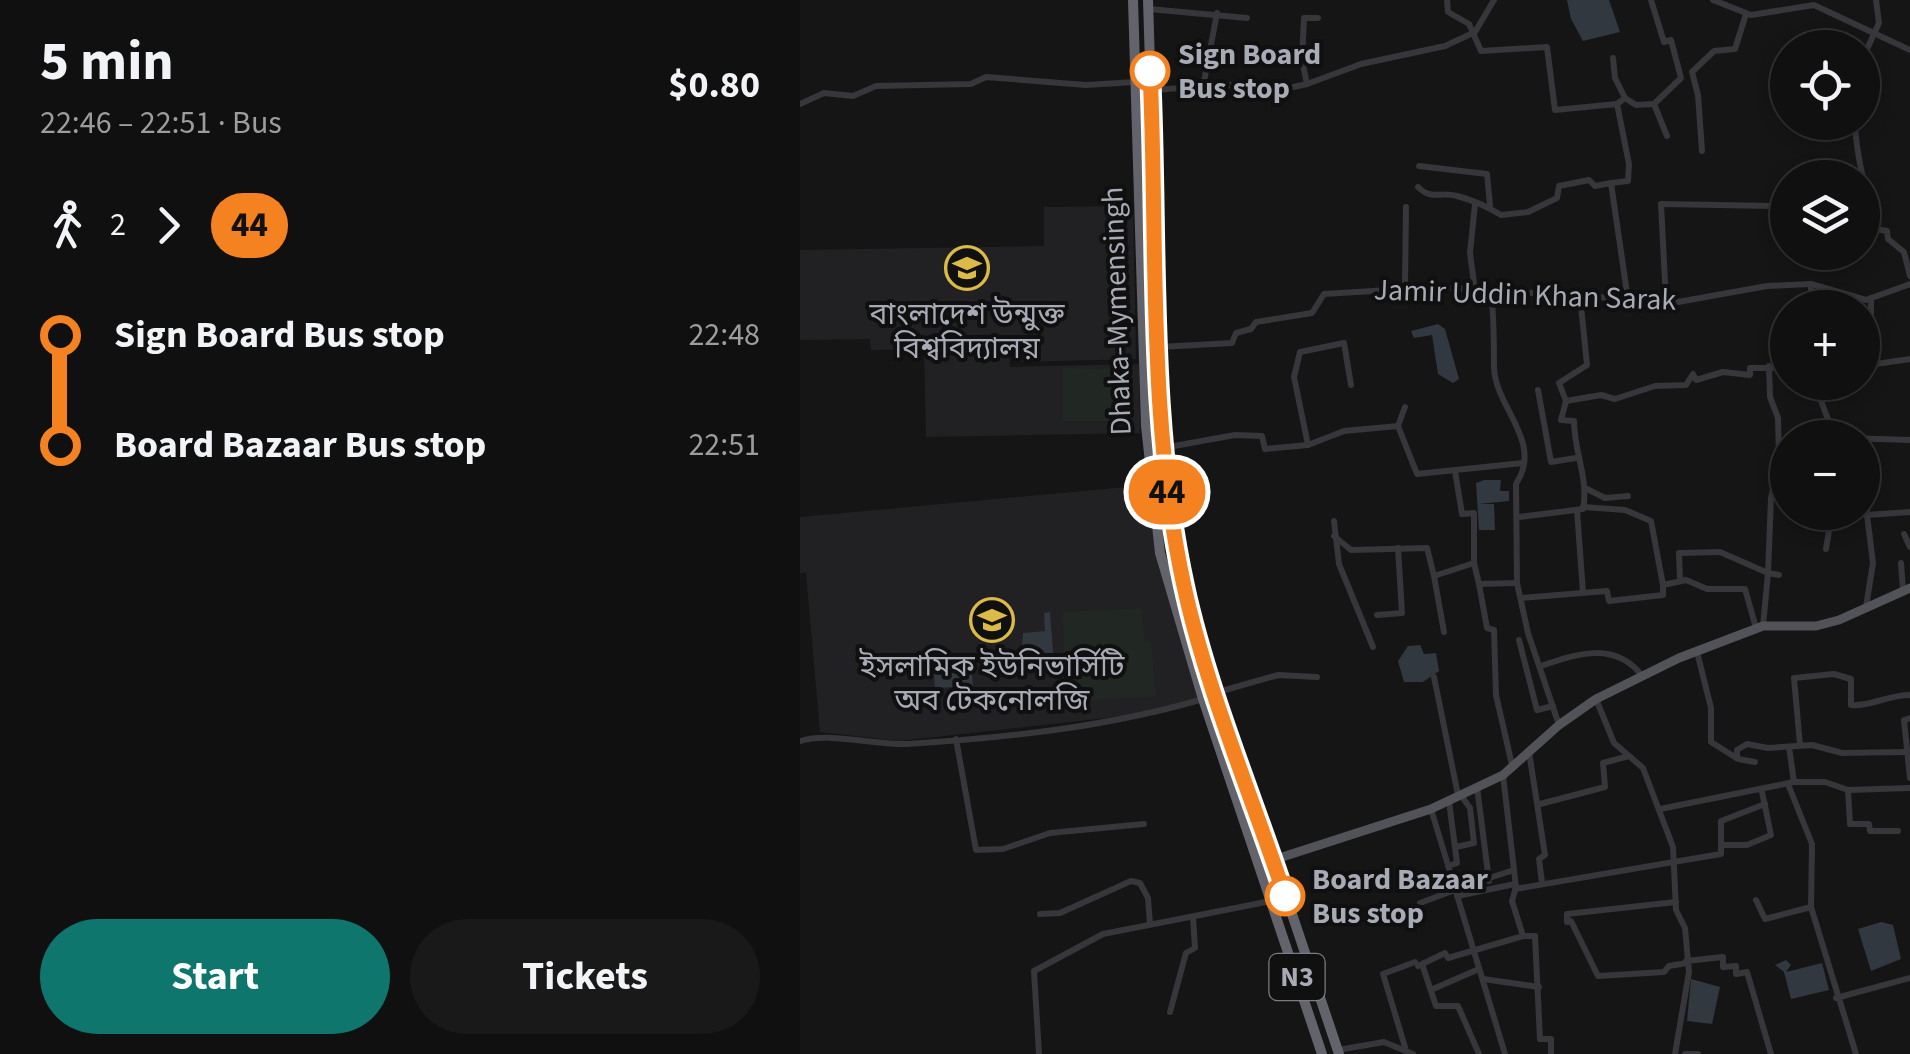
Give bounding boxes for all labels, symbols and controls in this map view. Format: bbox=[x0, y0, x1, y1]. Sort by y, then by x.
text: 5 min bbox=[40, 23, 174, 101]
map controls bbox=[1770, 30, 1880, 530]
button: locate bbox=[1770, 30, 1880, 140]
place label: Sign Board Bus stop bbox=[1178, 33, 1321, 110]
marker: Sign Board Bus stop bbox=[1131, 52, 1169, 90]
text: $0.80 bbox=[668, 58, 760, 112]
text: 22:46 – 22:51 · Bus bbox=[40, 100, 282, 146]
button: layers bbox=[1770, 160, 1880, 270]
street label: Dhaka-Mymensingh bbox=[1091, 186, 1143, 436]
icon: walk bbox=[40, 198, 95, 253]
icon: forward bbox=[141, 198, 196, 253]
text: 44 bbox=[231, 200, 268, 250]
text: 2 bbox=[110, 202, 126, 248]
school or university icon: বাংলাদেশ উন্মুক্ত বিশ্ববিদ্যালয় bbox=[944, 245, 990, 291]
street label: Jamir Uddin Khan Sarak bbox=[1373, 268, 1677, 322]
button: + bbox=[1770, 290, 1880, 400]
place label: বাংলাদেশ উন্মুক্ত বিশ্ববিদ্যালয় bbox=[868, 293, 1066, 370]
text: Sign Board Bus stop bbox=[114, 308, 445, 362]
text: 22:48 bbox=[688, 312, 760, 358]
text: Board Bazaar Bus stop bbox=[114, 418, 486, 472]
button: − bbox=[1770, 420, 1880, 530]
text: 22:51 bbox=[688, 422, 760, 468]
line badge: 44 bbox=[1122, 460, 1212, 524]
text: 44 bbox=[1149, 467, 1185, 517]
school or university icon: ইসলামিক ইউনিভার্সিটি অব টেকনোলজি bbox=[969, 597, 1015, 643]
place label: ইসলামিক ইউনিভার্সিটি অব টেকনোলজি bbox=[859, 645, 1125, 722]
place label: Board Bazaar Bus stop bbox=[1312, 858, 1488, 935]
marker: Board Bazaar Bus stop bbox=[1266, 877, 1304, 915]
button: Start bbox=[40, 919, 390, 1034]
button: Tickets bbox=[410, 919, 760, 1034]
road number: N3 bbox=[1270, 954, 1324, 1000]

